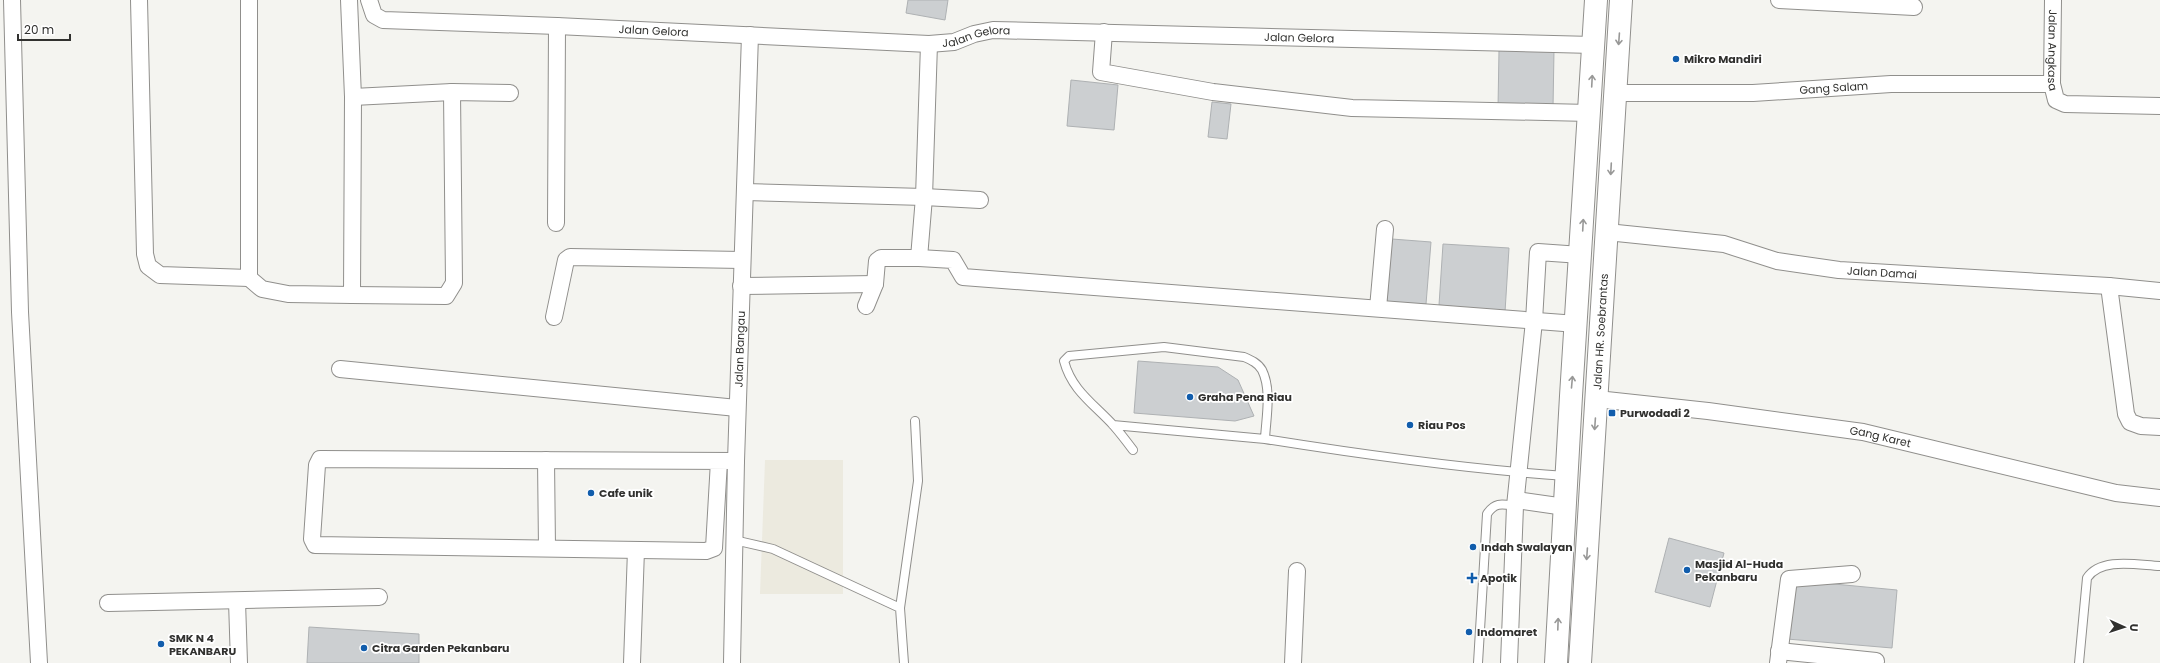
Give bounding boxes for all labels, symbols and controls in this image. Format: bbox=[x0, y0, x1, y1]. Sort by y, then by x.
street label: Jalan Angkasa bbox=[2044, 9, 2061, 93]
scale bar bbox=[18, 16, 70, 42]
text: 20 m bbox=[24, 21, 54, 38]
street label: Jalan Gelora bbox=[618, 21, 689, 40]
street label: Jalan Gelora bbox=[942, 22, 1011, 51]
street label: Jalan Gelora bbox=[1264, 29, 1334, 47]
one-way arrow bbox=[1615, 32, 1623, 45]
place label: Mikro Mandiri bbox=[1684, 51, 1762, 67]
marker: Mikro Mandiri bbox=[1671, 54, 1681, 64]
one-way arrow bbox=[1588, 75, 1595, 88]
street label: Gang Salam bbox=[1799, 78, 1869, 98]
one-way arrow bbox=[1607, 162, 1615, 175]
one-way arrow bbox=[1579, 219, 1586, 232]
street label: Jalan Damai bbox=[1847, 262, 1918, 283]
street label: Jalan HR. Soebrantas bbox=[1589, 273, 1612, 390]
street label: Jalan Bangau bbox=[730, 311, 749, 388]
one-way arrow bbox=[1568, 376, 1575, 389]
place label: Graha Pena Riau bbox=[1198, 389, 1292, 405]
marker: Graha Pena Riau bbox=[1185, 392, 1195, 402]
place label: Purwodadi 2 bbox=[1620, 405, 1690, 421]
marker: Purwodadi 2 bbox=[1607, 408, 1617, 418]
place label: Riau Pos bbox=[1418, 417, 1466, 433]
one-way arrow bbox=[1592, 417, 1599, 430]
marker: Riau Pos bbox=[1405, 420, 1415, 430]
street label: Gang Karet bbox=[1849, 422, 1913, 451]
place label: Cafe unik bbox=[599, 485, 653, 501]
marker: Cafe unik bbox=[586, 488, 596, 498]
place label: Indah Swalayan bbox=[1481, 539, 1573, 555]
marker: Indah Swalayan bbox=[1468, 542, 1478, 552]
one-way arrow bbox=[1584, 547, 1591, 560]
place label: Masjid Al-Huda Pekanbaru bbox=[1695, 556, 1783, 585]
marker: Masjid Al-Huda Pekanbaru bbox=[1682, 565, 1692, 575]
place label: Apotik bbox=[1480, 570, 1517, 586]
marker: Apotik bbox=[1467, 573, 1477, 583]
north arrow bbox=[2104, 607, 2144, 647]
one-way arrow bbox=[1554, 618, 1561, 631]
text: U bbox=[2126, 623, 2142, 632]
place label: Indomaret bbox=[1477, 624, 1538, 640]
marker: Indomaret bbox=[1464, 627, 1474, 637]
place label: SMK N 4 PEKANBARU bbox=[169, 630, 236, 659]
marker: SMK N 4 PEKANBARU bbox=[156, 639, 166, 649]
place label: Citra Garden Pekanbaru bbox=[372, 640, 510, 656]
marker: Citra Garden Pekanbaru bbox=[359, 643, 369, 653]

